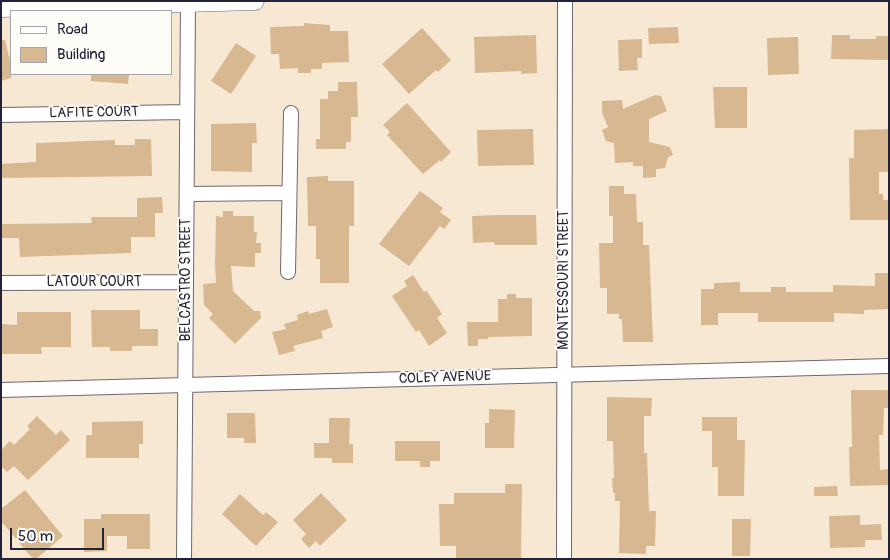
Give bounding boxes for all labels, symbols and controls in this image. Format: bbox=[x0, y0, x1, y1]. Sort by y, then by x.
legend bbox=[10, 10, 172, 75]
text: Road bbox=[57, 20, 88, 39]
text: Building bbox=[57, 45, 105, 64]
street label: LAFITE COURT bbox=[49, 104, 139, 122]
street label: MONTESSOURI STREET bbox=[556, 210, 572, 350]
street label: BELCASTRO STREET bbox=[178, 218, 194, 342]
street label: LATOUR COURT bbox=[46, 274, 142, 290]
street label: COLEY AVENUE bbox=[398, 368, 492, 388]
scale bar bbox=[12, 518, 106, 550]
text: 50 m bbox=[18, 527, 53, 546]

